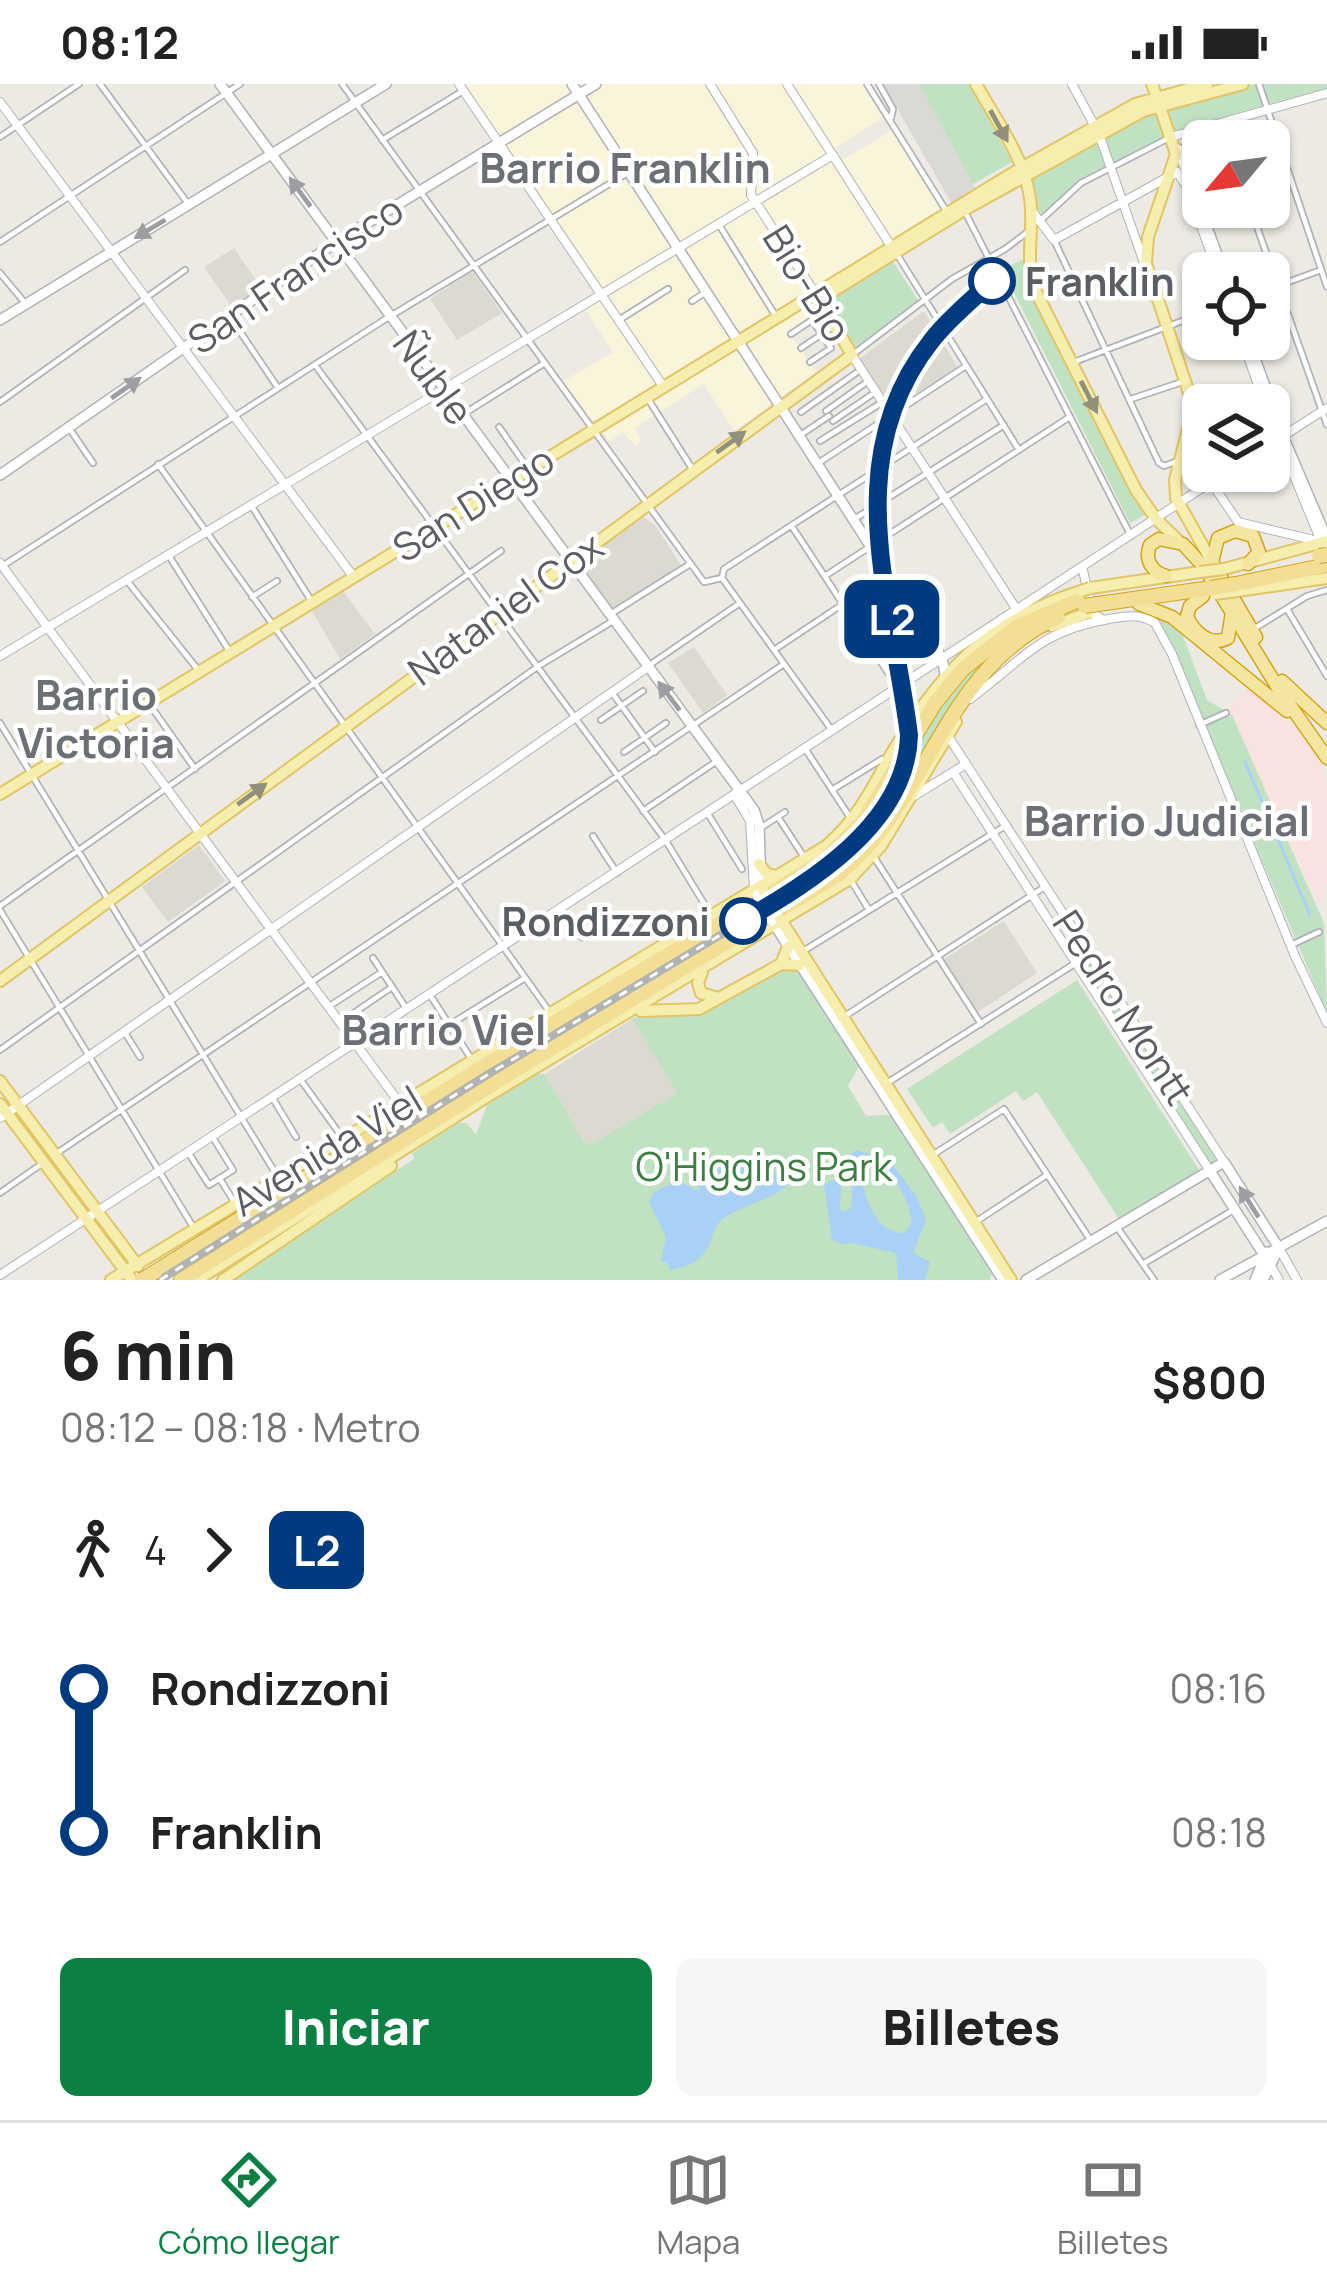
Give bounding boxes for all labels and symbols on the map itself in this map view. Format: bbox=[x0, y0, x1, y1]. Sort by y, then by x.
one-way arrow bbox=[988, 108, 1009, 143]
north arrow bbox=[1182, 120, 1290, 228]
district label: Barrio Franklin bbox=[479, 138, 771, 196]
one-way arrow bbox=[288, 176, 312, 208]
street label: San Francisco bbox=[177, 182, 413, 366]
street label: Bio-Bio bbox=[751, 214, 865, 352]
one-way arrow bbox=[133, 218, 167, 239]
place label: Franklin bbox=[1025, 254, 1175, 308]
marker: Franklin bbox=[970, 259, 1014, 303]
street label: Ñuble bbox=[381, 319, 487, 435]
one-way arrow bbox=[109, 377, 142, 400]
one-way arrow bbox=[1078, 380, 1098, 414]
one-way arrow bbox=[715, 431, 747, 455]
street label: San Diego bbox=[382, 432, 564, 574]
street label: Nataniel Cox bbox=[397, 519, 614, 697]
line badge: L2 bbox=[838, 580, 946, 658]
district label: Barrio Victoria bbox=[17, 665, 175, 771]
one-way arrow bbox=[658, 680, 682, 712]
one-way arrow bbox=[236, 782, 268, 806]
district label: Barrio Judicial bbox=[1024, 791, 1310, 849]
place label: Rondizzoni bbox=[502, 894, 710, 948]
marker: Rondizzoni bbox=[721, 899, 765, 943]
street label: Pedro Montt bbox=[1041, 899, 1207, 1115]
district label: Barrio Viel bbox=[341, 1000, 547, 1058]
street label: Avenida Viel bbox=[221, 1072, 431, 1228]
park label: O'Higgins Park bbox=[636, 1139, 894, 1193]
one-way arrow bbox=[1239, 1185, 1261, 1218]

